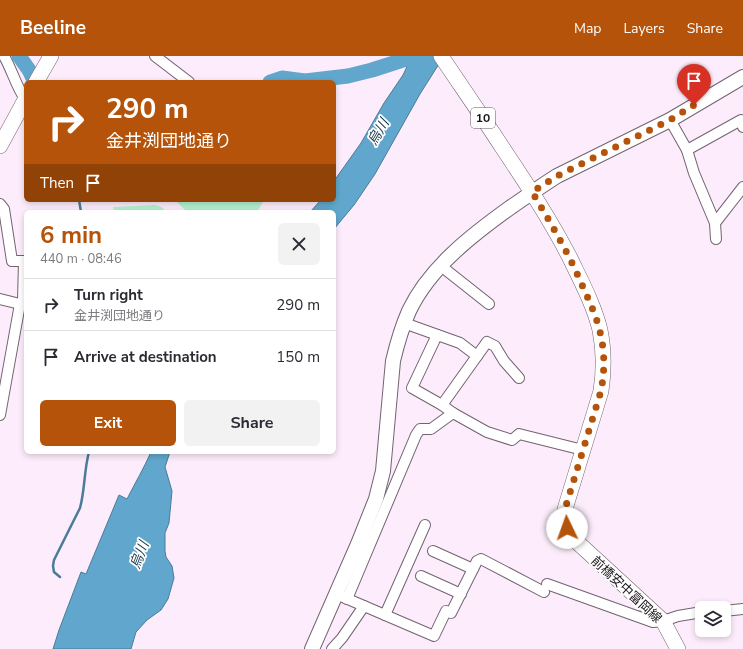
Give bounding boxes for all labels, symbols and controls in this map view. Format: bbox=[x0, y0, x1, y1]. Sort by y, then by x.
text: Beeline bbox=[20, 15, 86, 41]
text: Map bbox=[574, 19, 601, 38]
text: Layers bbox=[623, 19, 665, 38]
text: Share bbox=[687, 19, 723, 38]
pin bbox=[677, 64, 711, 105]
icon: arrive bbox=[683, 70, 705, 92]
text: 290 m bbox=[106, 90, 189, 128]
icon: right bbox=[40, 96, 92, 148]
road number: 10 bbox=[471, 108, 495, 128]
water label: 烏川 bbox=[363, 114, 395, 149]
text: 金井渕団地通り bbox=[106, 129, 232, 153]
icon: arrive bbox=[82, 172, 104, 194]
text: Then bbox=[40, 173, 74, 193]
text: 6 min bbox=[40, 219, 102, 251]
button: close bbox=[278, 223, 320, 265]
text: 440 m · 08:46 bbox=[40, 250, 122, 268]
text: Turn right bbox=[74, 285, 143, 305]
icon: right bbox=[40, 294, 62, 316]
text: 290 m bbox=[276, 295, 320, 315]
text: 金井渕団地通り bbox=[74, 307, 165, 325]
icon: arrive bbox=[40, 346, 62, 368]
text: Arrive at destination bbox=[74, 347, 217, 367]
text: 150 m bbox=[276, 347, 320, 367]
button: Exit bbox=[40, 400, 176, 446]
button: Share bbox=[184, 400, 320, 446]
position arrow bbox=[546, 507, 588, 549]
water label: 烏川 bbox=[126, 537, 154, 572]
street label: 前橋安中富岡線 bbox=[587, 552, 666, 627]
map controls bbox=[695, 601, 731, 637]
button: layers bbox=[695, 601, 731, 637]

